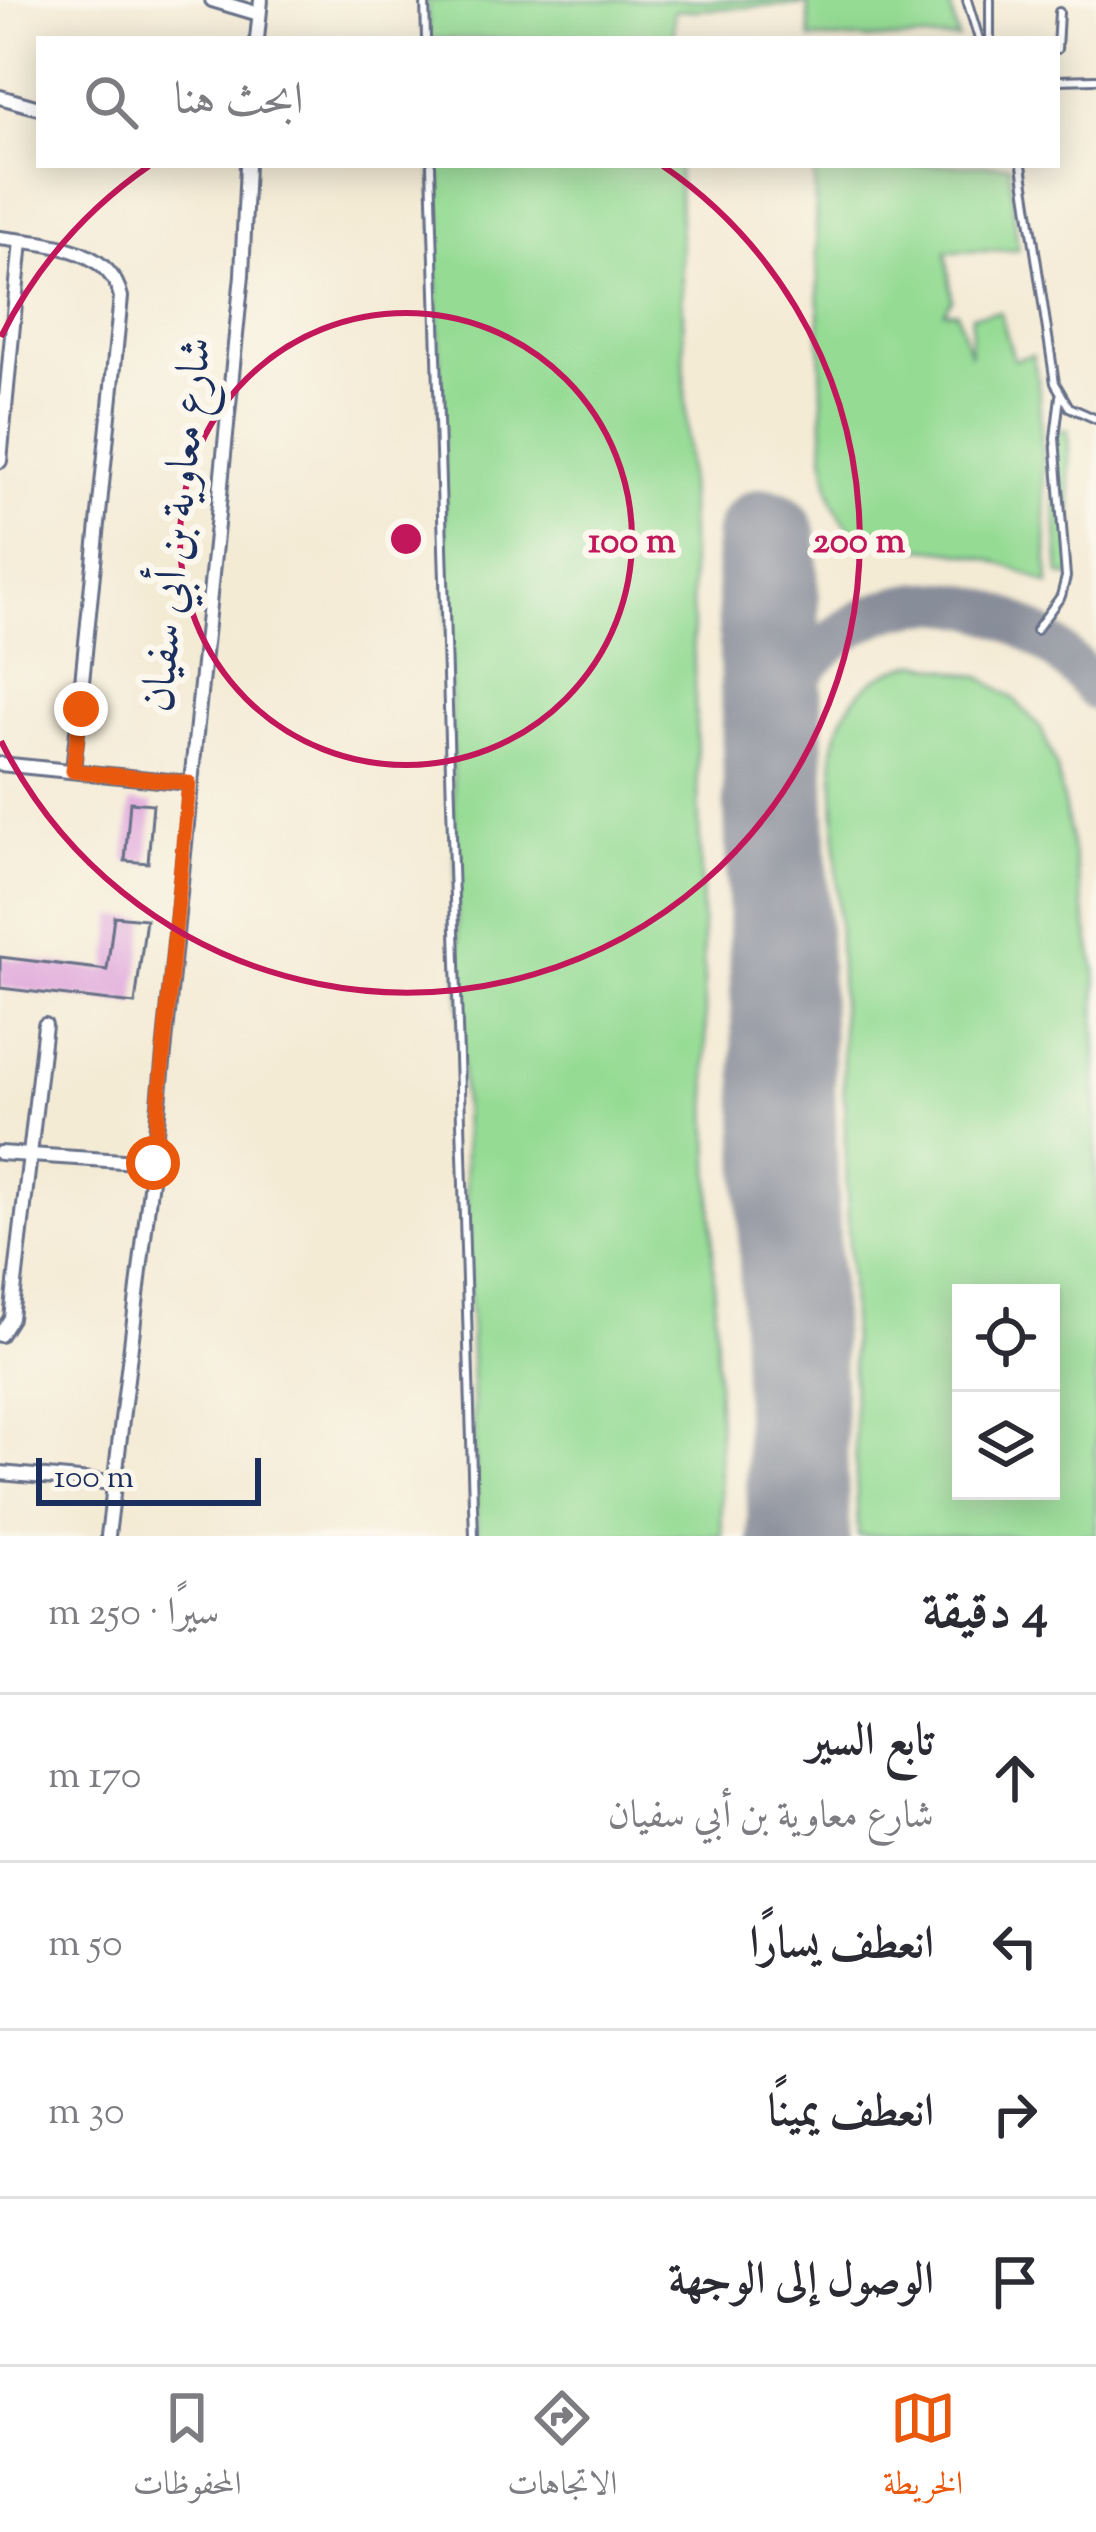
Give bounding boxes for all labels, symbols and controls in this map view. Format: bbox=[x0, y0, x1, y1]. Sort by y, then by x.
search box bbox=[36, 36, 1060, 168]
icon: search bbox=[78, 69, 144, 135]
text: ابحث هنا bbox=[174, 70, 304, 135]
street label: شارع معاوية بن أبي سفيان bbox=[125, 334, 232, 716]
text: 100 m bbox=[588, 517, 676, 569]
text: 200 m bbox=[813, 517, 905, 569]
centre of rings bbox=[385, 518, 427, 560]
route end bbox=[54, 682, 108, 736]
route start bbox=[126, 1136, 180, 1190]
map controls bbox=[952, 1284, 1060, 1500]
button: locate bbox=[952, 1284, 1060, 1392]
button: layers bbox=[952, 1392, 1060, 1500]
scale bar bbox=[36, 1452, 261, 1505]
text: 100 m bbox=[54, 1455, 134, 1503]
text: 4 دقيقة bbox=[922, 1578, 1048, 1651]
text: سيرًا · 250 m bbox=[48, 1587, 219, 1643]
text: تابع السير bbox=[807, 1711, 934, 1776]
icon: ahead bbox=[982, 1745, 1048, 1811]
text: 170 m bbox=[48, 1750, 141, 1806]
text: شارع معاوية بن أبي سفيان bbox=[608, 1790, 934, 1846]
icon: left bbox=[982, 1913, 1048, 1979]
text: انعطف يسارًا bbox=[750, 1914, 934, 1979]
text: 50 m bbox=[48, 1918, 123, 1974]
icon: right bbox=[982, 2081, 1048, 2147]
text: انعطف يمينًا bbox=[768, 2082, 934, 2147]
text: 30 m bbox=[48, 2086, 125, 2142]
icon: arrive bbox=[982, 2249, 1048, 2315]
text: الوصول إلى الوجهة bbox=[668, 2250, 934, 2315]
tab: المحفوظات bbox=[133, 2385, 242, 2515]
tab: الاتجاهات bbox=[507, 2385, 617, 2515]
tab: الخريطة bbox=[883, 2385, 963, 2515]

